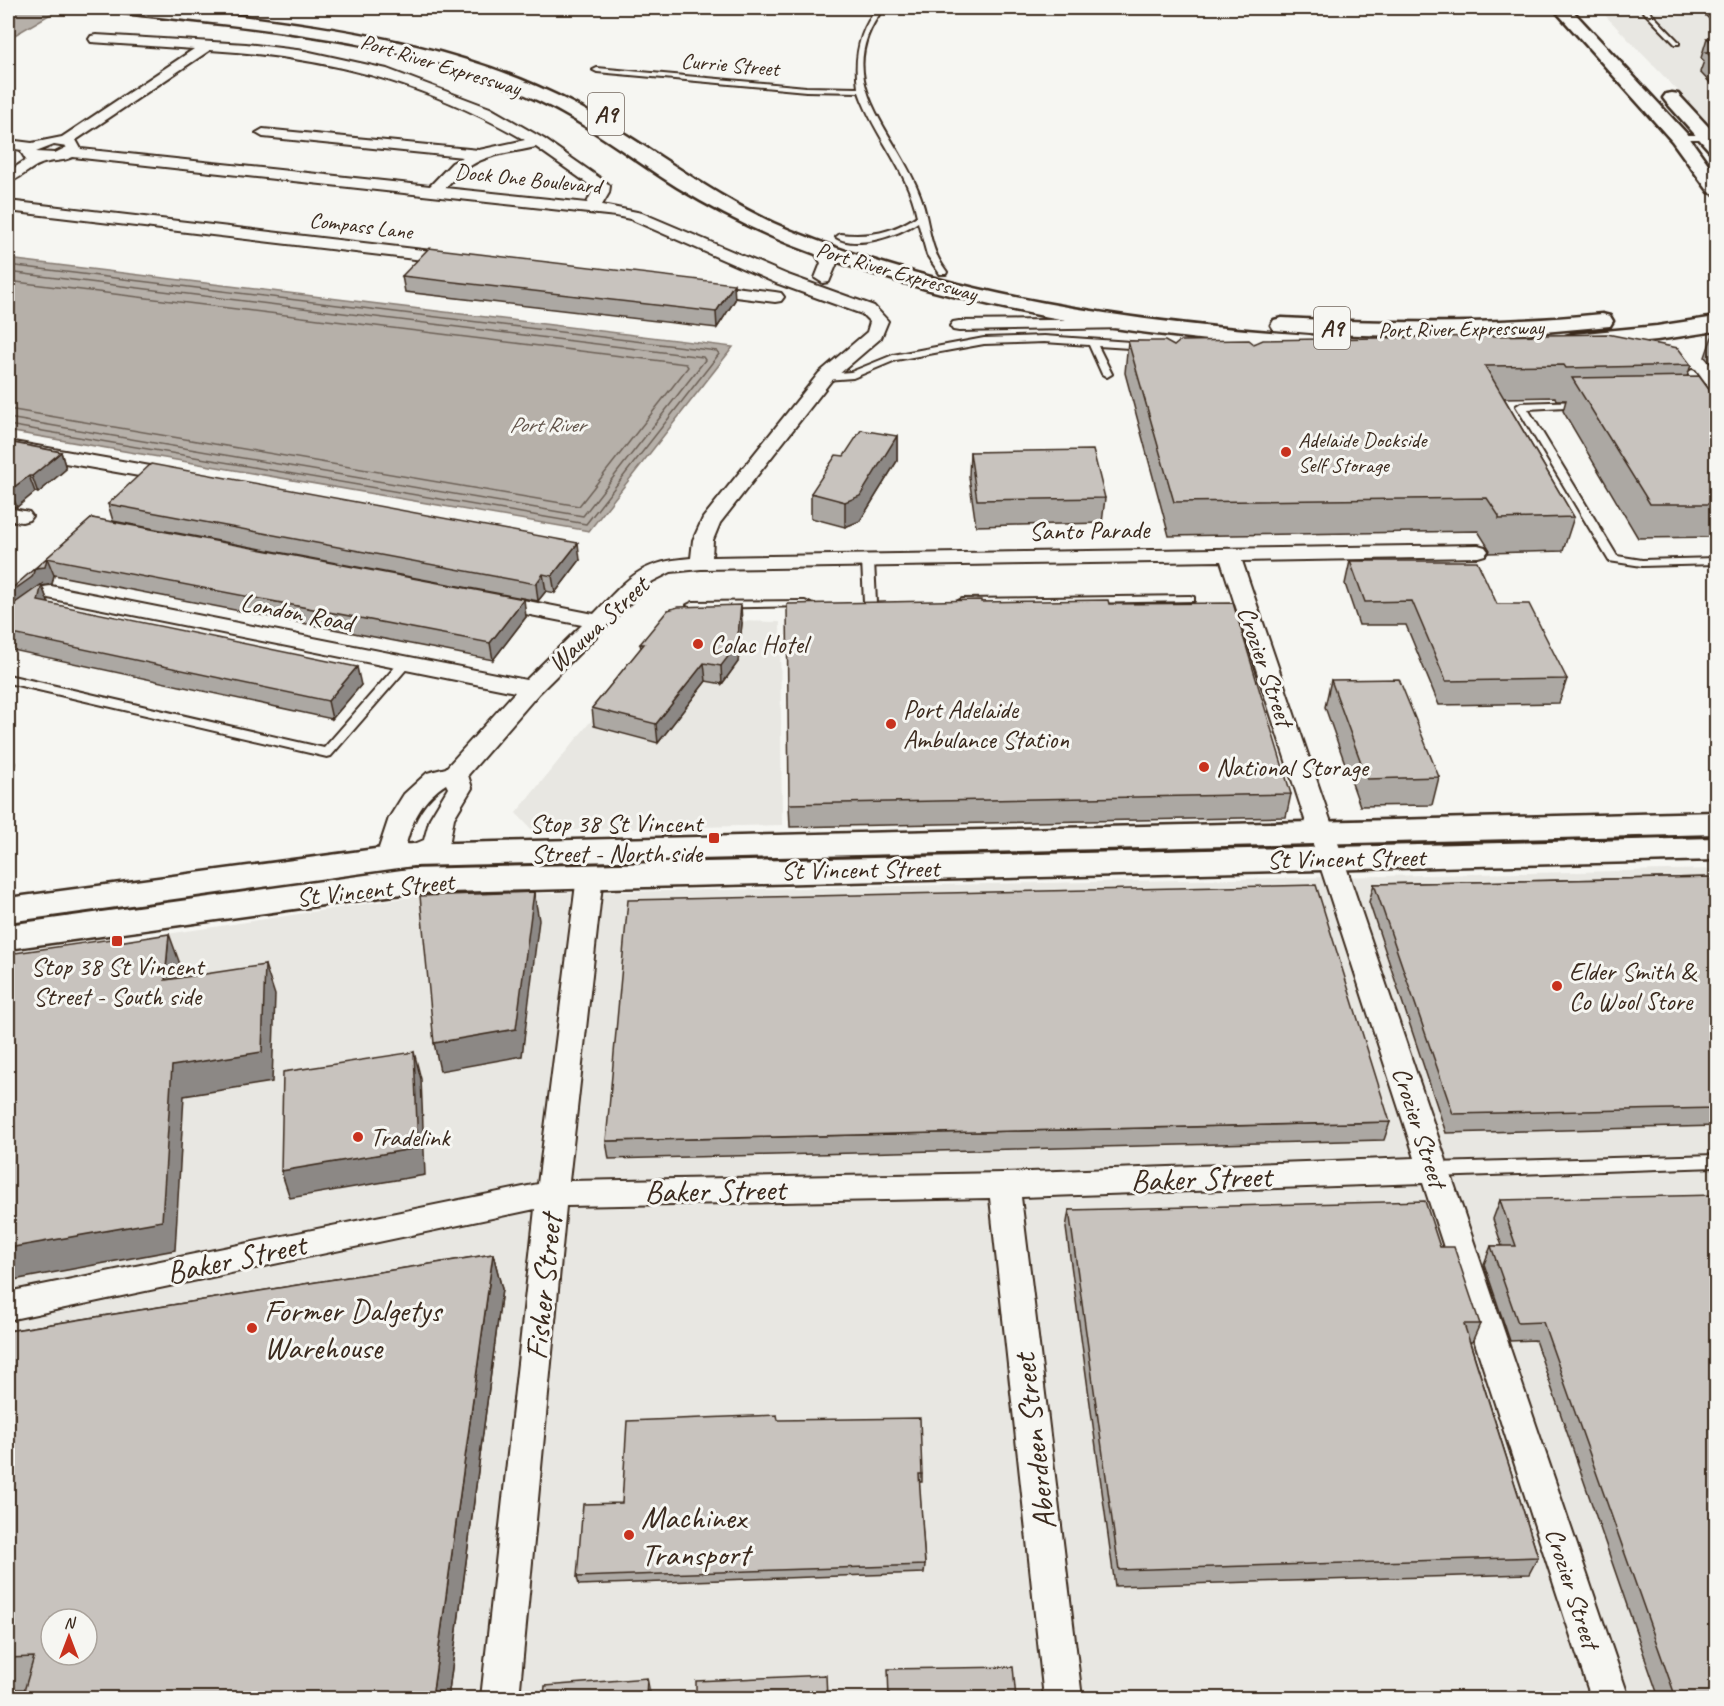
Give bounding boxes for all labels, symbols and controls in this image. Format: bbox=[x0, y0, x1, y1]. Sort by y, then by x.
street label: Port River Expressway bbox=[357, 27, 526, 103]
street label: Currie Street bbox=[680, 47, 783, 83]
road number: A9 bbox=[588, 93, 624, 135]
street label: Dock One Boulevard bbox=[454, 157, 606, 201]
street label: Compass Lane bbox=[308, 206, 416, 246]
street label: Port River Expressway bbox=[813, 236, 982, 309]
road number: A9 bbox=[1314, 307, 1350, 349]
street label: Port River Expressway bbox=[1378, 314, 1546, 344]
water label: Port River bbox=[509, 411, 589, 439]
place label: Adelaide Dockside Self Storage bbox=[1298, 426, 1428, 479]
marker: Adelaide Dockside Self Storage bbox=[1279, 445, 1293, 459]
street label: Santo Parade bbox=[1028, 513, 1151, 548]
street label: Wauwa Street bbox=[541, 568, 657, 679]
street label: London Road bbox=[238, 585, 360, 640]
street label: Crozier Street bbox=[1230, 602, 1303, 734]
place label: Colac Hotel bbox=[710, 628, 812, 661]
marker: Colac Hotel bbox=[691, 637, 705, 651]
place label: Port Adelaide Ambulance Station bbox=[903, 693, 1069, 756]
marker: Port Adelaide Ambulance Station bbox=[884, 717, 898, 731]
place label: National Storage bbox=[1216, 751, 1371, 784]
marker: National Storage bbox=[1197, 760, 1211, 774]
place label: Stop 38 St Vincent Street - North side bbox=[529, 807, 704, 870]
marker: Stop 38 St Vincent Street - North side bbox=[707, 831, 721, 845]
street label: St Vincent Street bbox=[1267, 841, 1428, 876]
street label: St Vincent Street bbox=[781, 852, 942, 887]
street label: St Vincent Street bbox=[295, 865, 458, 914]
marker: Stop 38 St Vincent Street - South side bbox=[110, 934, 124, 948]
place label: Stop 38 St Vincent Street - South side bbox=[31, 950, 206, 1013]
place label: Elder Smith & Co Wool Store bbox=[1569, 955, 1698, 1018]
marker: Elder Smith & Co Wool Store bbox=[1550, 979, 1564, 993]
street label: Crozier Street bbox=[1385, 1063, 1456, 1195]
place label: Tradelink bbox=[370, 1121, 451, 1154]
marker: Tradelink bbox=[351, 1130, 365, 1144]
street label: Baker Street bbox=[1130, 1155, 1276, 1201]
street label: Baker Street bbox=[644, 1169, 789, 1212]
street label: Fisher Street bbox=[515, 1208, 572, 1362]
street label: Baker Street bbox=[163, 1223, 313, 1293]
place label: Former Dalgetys Warehouse bbox=[264, 1290, 443, 1368]
marker: Former Dalgetys Warehouse bbox=[245, 1321, 259, 1335]
street label: Aberdeen Street bbox=[1003, 1348, 1066, 1532]
place label: Machinex Transport bbox=[641, 1497, 754, 1575]
street label: Crozier Street bbox=[1538, 1524, 1609, 1656]
marker: Machinex Transport bbox=[622, 1528, 636, 1542]
north arrow bbox=[39, 1607, 99, 1667]
text: N bbox=[64, 1613, 77, 1633]

